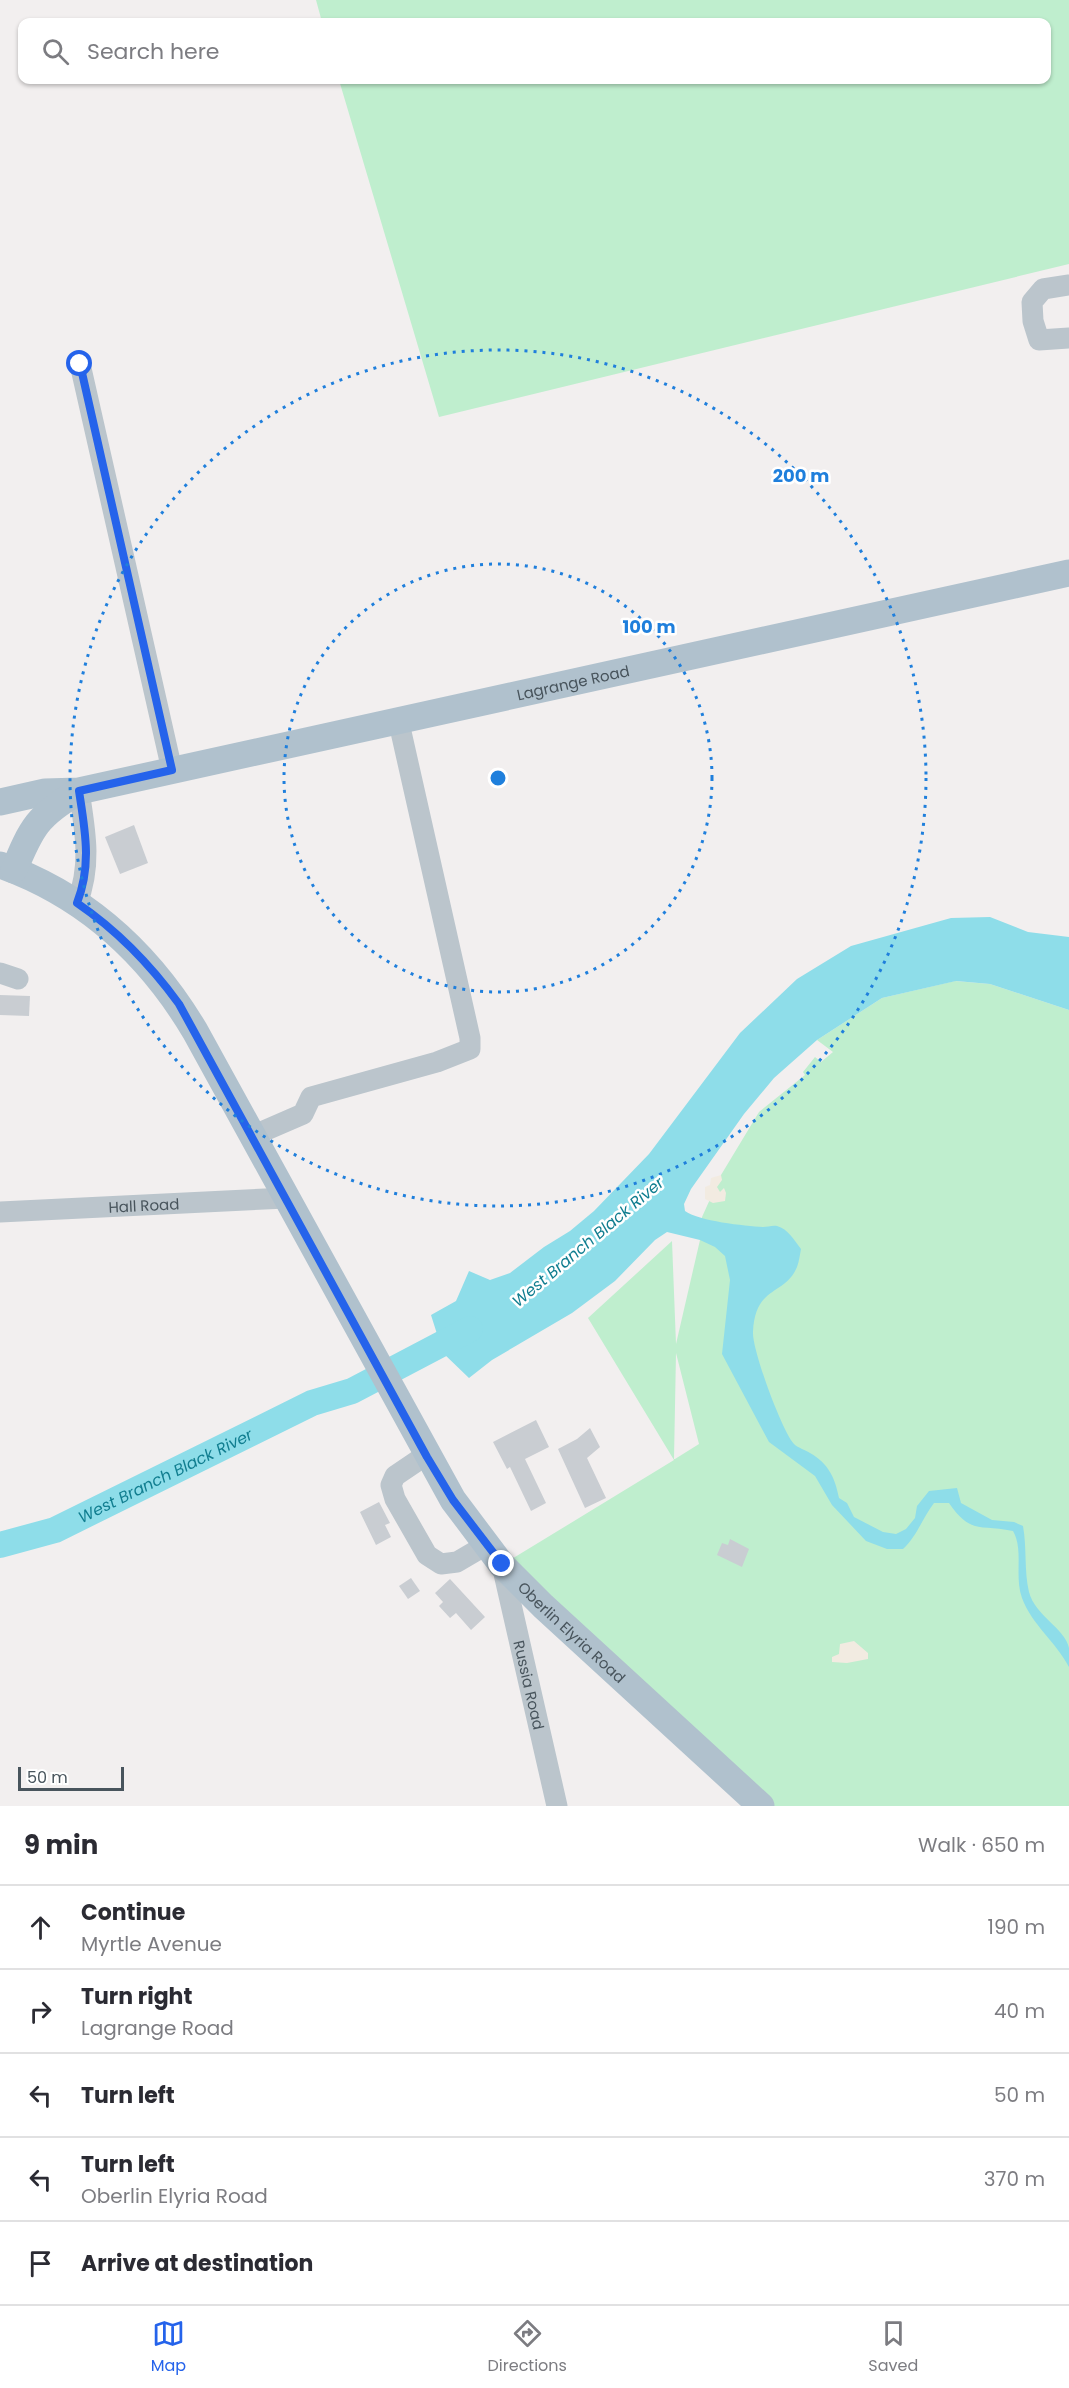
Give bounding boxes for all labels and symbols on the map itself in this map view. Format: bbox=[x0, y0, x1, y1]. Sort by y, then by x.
route start bbox=[66, 350, 92, 376]
text: 200 m bbox=[773, 463, 829, 488]
text: 100 m bbox=[622, 614, 676, 639]
street label: Lagrange Road bbox=[515, 660, 631, 705]
centre of rings bbox=[488, 768, 508, 788]
water label: West Branch Black River bbox=[507, 1171, 670, 1312]
street label: Hall Road bbox=[108, 1193, 180, 1217]
water label: West Branch Black River bbox=[74, 1422, 257, 1528]
route end bbox=[488, 1550, 514, 1576]
street label: Oberlin Elyria Road bbox=[514, 1577, 630, 1687]
street label: Russia Road bbox=[509, 1638, 550, 1732]
scale bar bbox=[18, 1764, 124, 1792]

